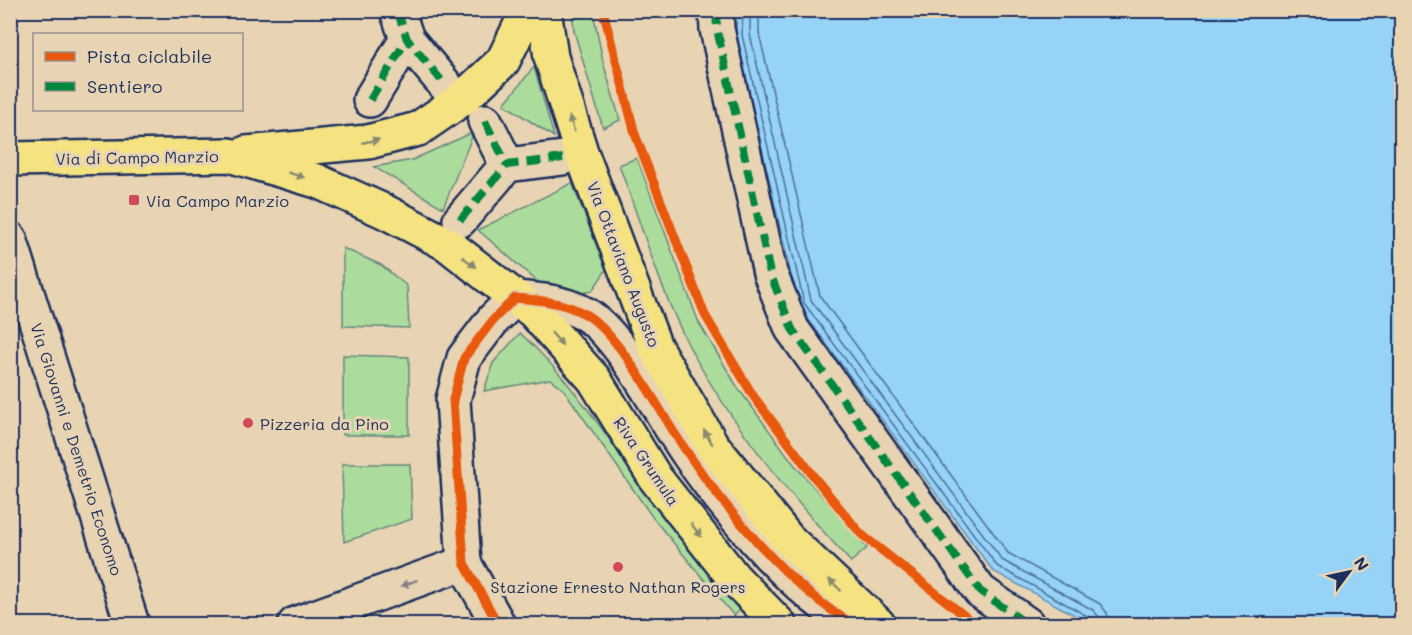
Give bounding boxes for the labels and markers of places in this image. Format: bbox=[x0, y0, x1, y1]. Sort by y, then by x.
place label: Via Campo Marzio bbox=[146, 190, 289, 211]
marker: Via Campo Marzio bbox=[127, 193, 141, 207]
place label: Pizzeria da Pino bbox=[260, 413, 389, 434]
marker: Pizzeria da Pino bbox=[241, 416, 255, 430]
marker: Stazione Ernesto Nathan Rogers bbox=[611, 560, 625, 574]
place label: Stazione Ernesto Nathan Rogers bbox=[490, 576, 746, 597]

